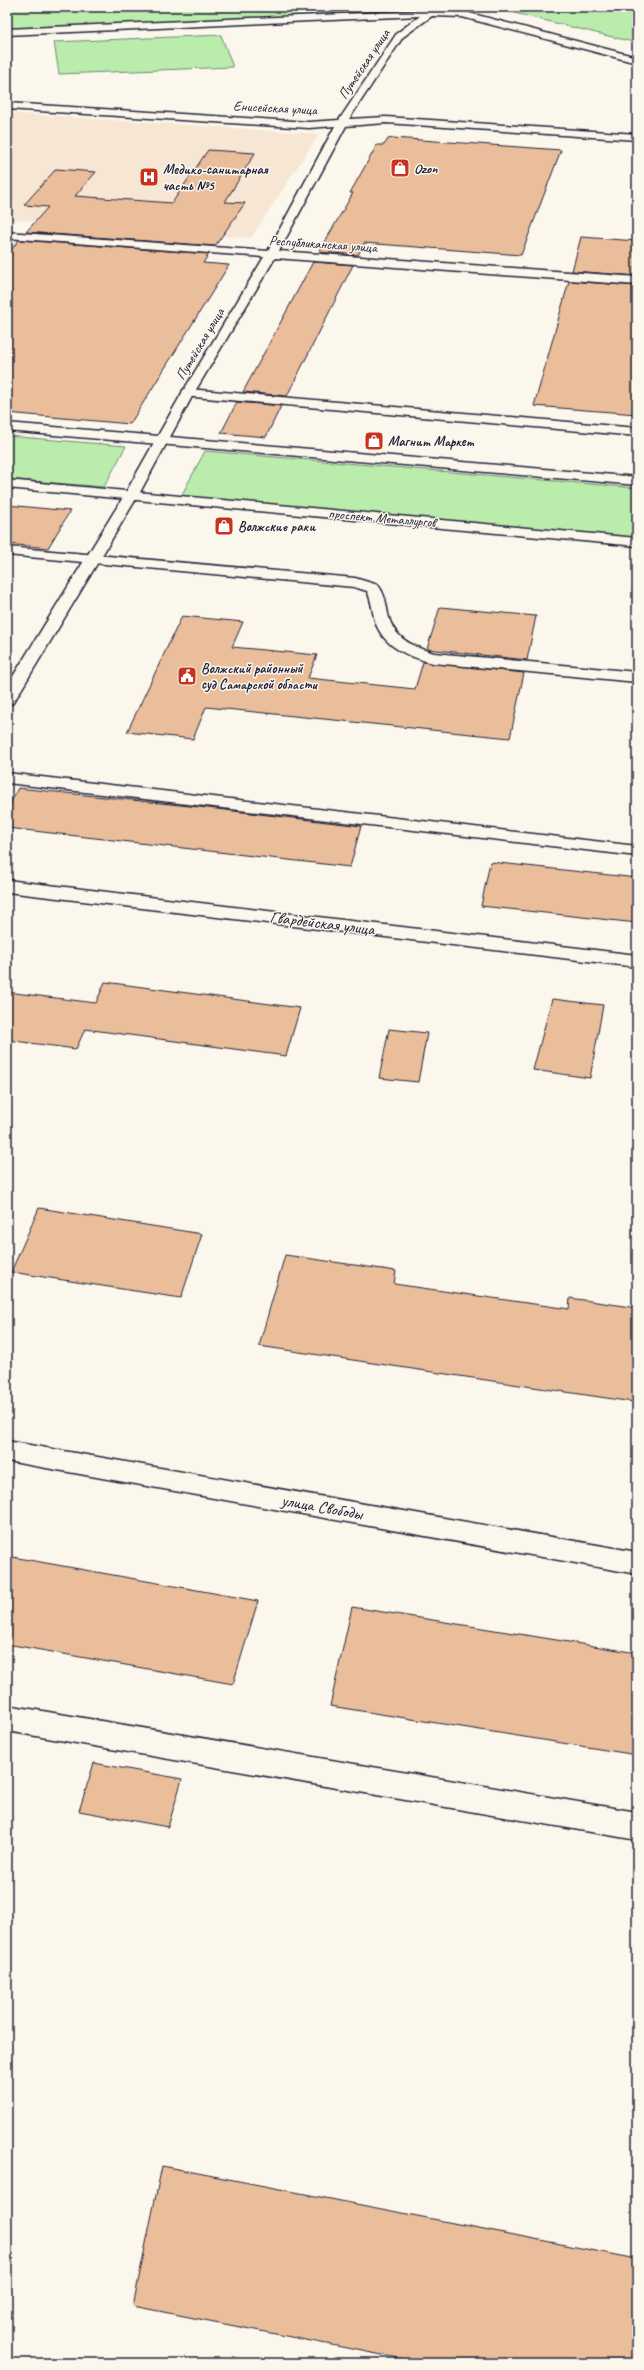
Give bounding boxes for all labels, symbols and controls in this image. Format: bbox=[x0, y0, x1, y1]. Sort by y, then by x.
street label: Путейская улица bbox=[334, 25, 394, 102]
street label: Енисейская улица bbox=[233, 97, 319, 119]
shop icon: Ozon bbox=[389, 157, 411, 179]
place label: Ozon bbox=[414, 160, 438, 177]
place label: Медико-санитарная часть №5 bbox=[163, 161, 269, 194]
hospital icon: Медико-санитарная часть №5 bbox=[138, 166, 160, 188]
street label: Республиканская улица bbox=[268, 232, 379, 256]
street label: Путейская улица bbox=[172, 304, 229, 383]
shop icon: Магнит Маркет bbox=[363, 430, 385, 452]
place label: Магнит Маркет bbox=[388, 433, 474, 450]
street label: проспект Металлургов bbox=[328, 505, 439, 531]
shop icon: Волжские раки bbox=[213, 515, 235, 537]
place label: Волжские раки bbox=[238, 518, 316, 535]
place label: Волжский районный суд Самарской области bbox=[201, 660, 318, 693]
public building icon: Волжский районный суд Самарской области bbox=[176, 665, 198, 687]
street label: Гвардейская улица bbox=[269, 906, 377, 940]
street label: улица Свободы bbox=[279, 1489, 366, 1525]

